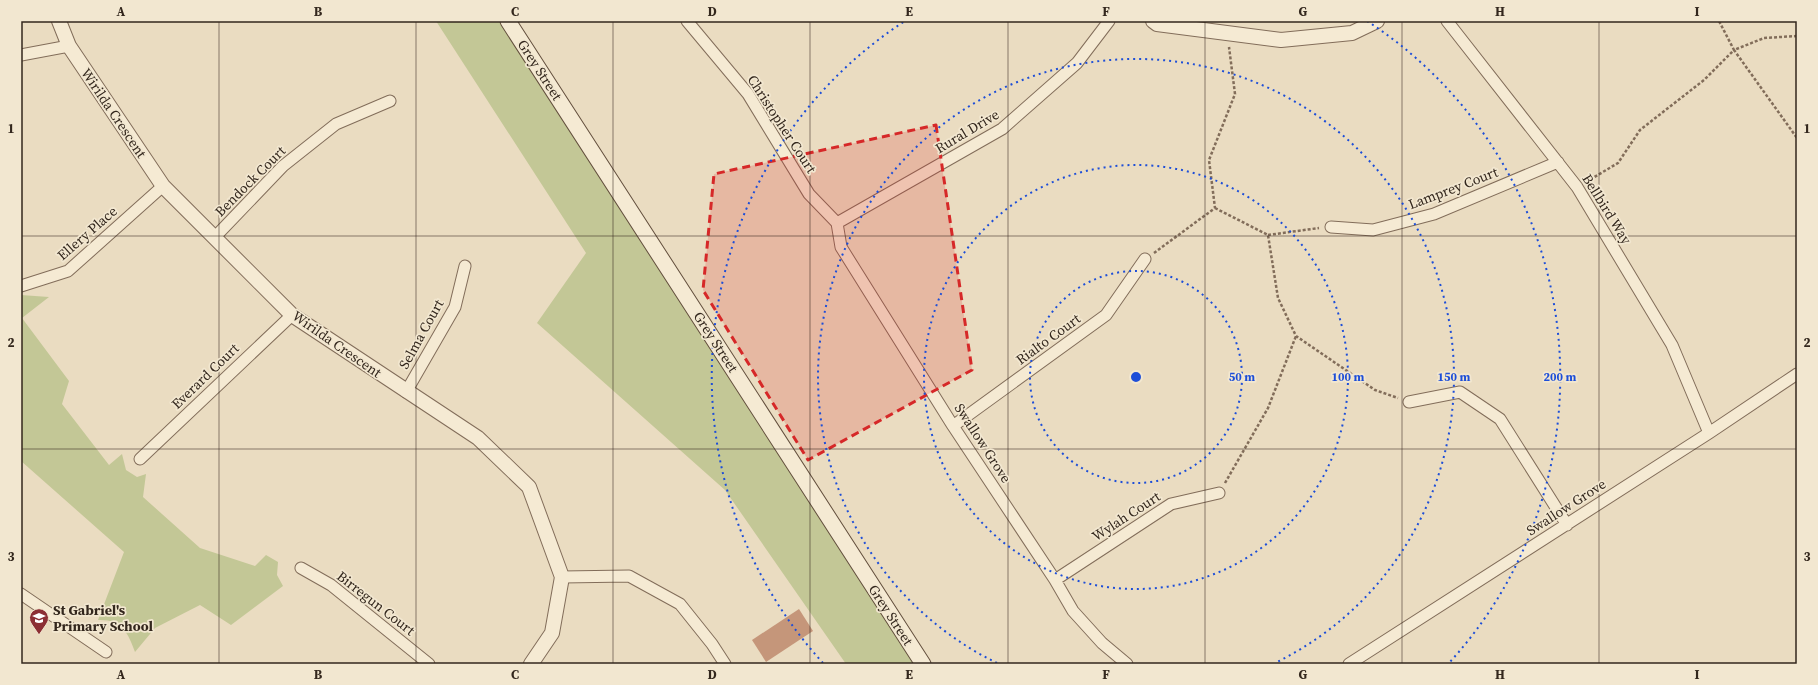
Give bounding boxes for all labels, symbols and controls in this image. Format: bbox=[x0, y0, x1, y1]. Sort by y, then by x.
text: A bbox=[117, 3, 126, 20]
text: B bbox=[314, 3, 323, 20]
text: C bbox=[511, 3, 519, 20]
text: D bbox=[707, 3, 717, 20]
text: E bbox=[905, 3, 913, 20]
text: F bbox=[1102, 3, 1110, 20]
text: G bbox=[1299, 3, 1308, 20]
text: H bbox=[1495, 3, 1505, 20]
text: I bbox=[1694, 3, 1700, 20]
street label: Grey Street bbox=[513, 36, 567, 105]
street label: Wirilda Crescent bbox=[76, 64, 152, 162]
street label: Christopher Court bbox=[743, 71, 822, 177]
street label: Rural Drive bbox=[931, 104, 1003, 158]
text: 1 bbox=[7, 120, 15, 137]
text: 1 bbox=[1803, 120, 1811, 137]
street label: Bendock Court bbox=[210, 141, 290, 221]
street label: Lamprey Court bbox=[1405, 162, 1501, 214]
street label: Bellbird Way bbox=[1577, 170, 1637, 249]
street label: Ellery Place bbox=[53, 201, 121, 265]
street label: Selma Court bbox=[394, 295, 449, 372]
street label: Wirilda Crescent bbox=[288, 306, 386, 382]
street label: Grey Street bbox=[689, 308, 743, 377]
street label: Rialto Court bbox=[1012, 309, 1085, 369]
text: 2 bbox=[7, 334, 15, 351]
text: 2 bbox=[1803, 334, 1811, 351]
street label: Everard Court bbox=[167, 338, 244, 413]
text: 50 m bbox=[1229, 369, 1255, 385]
text: 100 m bbox=[1332, 369, 1365, 385]
text: 150 m bbox=[1438, 369, 1471, 385]
text: 200 m bbox=[1544, 369, 1577, 385]
centre of rings bbox=[1129, 370, 1143, 384]
street label: Swallow Grove bbox=[950, 399, 1016, 487]
street label: Swallow Grove bbox=[1522, 474, 1610, 540]
street label: Wylah Court bbox=[1088, 486, 1164, 546]
text: 3 bbox=[7, 548, 15, 565]
text: 3 bbox=[1803, 548, 1811, 565]
street label: Birregun Court bbox=[333, 566, 420, 640]
street label: Grey Street bbox=[864, 581, 918, 650]
place label: St Gabriel's Primary School bbox=[53, 600, 154, 636]
school or university icon: St Gabriel's Primary School bbox=[28, 607, 50, 635]
text: A bbox=[117, 666, 126, 683]
text: B bbox=[314, 666, 323, 683]
text: C bbox=[511, 666, 519, 683]
text: D bbox=[707, 666, 717, 683]
text: E bbox=[905, 666, 913, 683]
text: F bbox=[1102, 666, 1110, 683]
text: G bbox=[1299, 666, 1308, 683]
text: H bbox=[1495, 666, 1505, 683]
text: I bbox=[1694, 666, 1700, 683]

